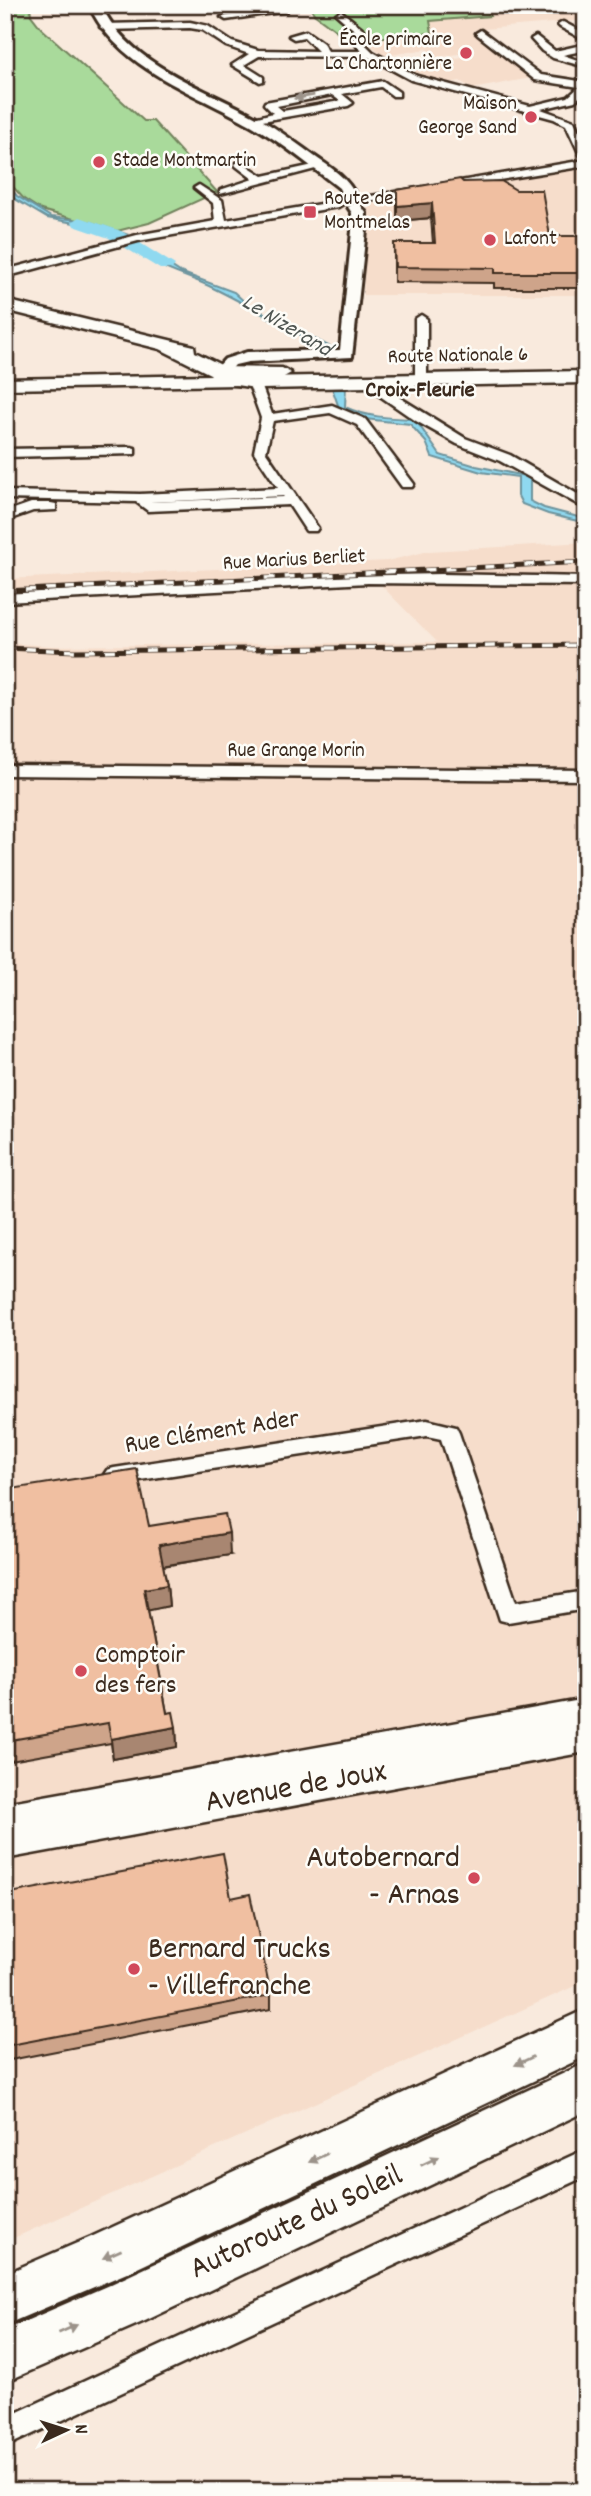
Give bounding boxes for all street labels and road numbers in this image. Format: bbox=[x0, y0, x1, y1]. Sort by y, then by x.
street label: Route Nationale 6 bbox=[388, 341, 528, 373]
street label: Rue Marius Berliet bbox=[222, 542, 366, 580]
street label: Rue Grange Morin bbox=[227, 737, 365, 767]
street label: Rue Clément Ader bbox=[122, 1401, 302, 1465]
street label: Avenue de Joux bbox=[202, 1750, 390, 1828]
street label: Autoroute du Soleil bbox=[183, 2154, 411, 2293]

